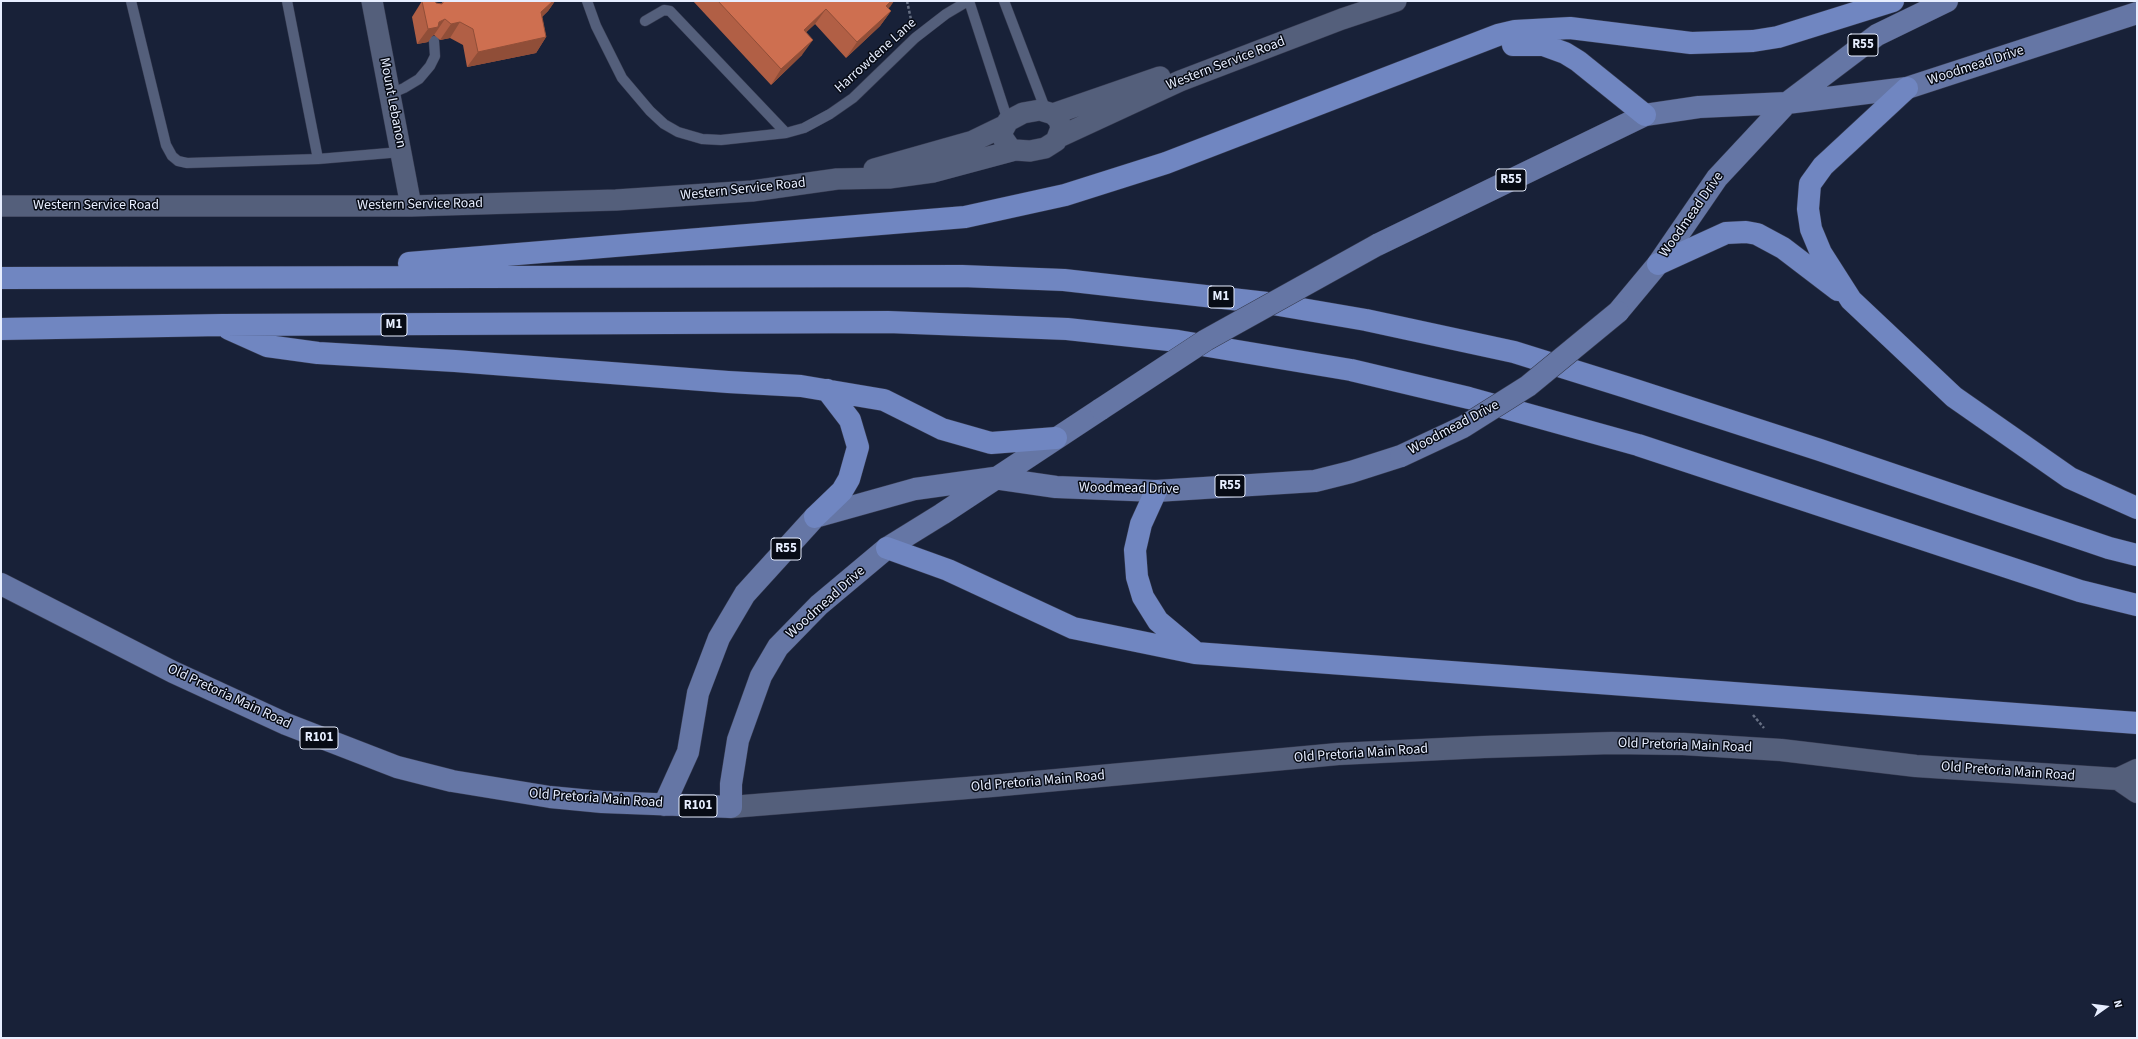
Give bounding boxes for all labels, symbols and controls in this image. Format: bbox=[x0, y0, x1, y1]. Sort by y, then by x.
street label: Harrowdene Lane bbox=[832, 15, 920, 97]
street label: Western Service Road bbox=[1164, 34, 1288, 94]
road number: R55 bbox=[1848, 34, 1878, 56]
street label: Woodmead Drive bbox=[1926, 43, 2026, 89]
street label: Mount Lebanon bbox=[375, 56, 409, 150]
road number: R55 bbox=[1496, 169, 1526, 191]
street label: Woodmead Drive bbox=[1656, 169, 1728, 261]
street label: Western Service Road bbox=[680, 175, 806, 205]
street label: Western Service Road bbox=[357, 196, 483, 214]
street label: Western Service Road bbox=[33, 198, 159, 214]
road number: M1 bbox=[1208, 286, 1234, 308]
road number: M1 bbox=[381, 314, 407, 336]
street label: Woodmead Drive bbox=[1406, 397, 1502, 459]
road number: R55 bbox=[1215, 475, 1245, 497]
street label: Woodmead Drive bbox=[1079, 480, 1179, 498]
road number: R55 bbox=[771, 538, 801, 560]
street label: Woodmead Drive bbox=[783, 563, 869, 643]
street label: Old Pretoria Main Road bbox=[165, 661, 293, 733]
road number: R101 bbox=[300, 727, 338, 749]
street label: Old Pretoria Main Road bbox=[1618, 735, 1752, 757]
street label: Old Pretoria Main Road bbox=[1293, 741, 1429, 767]
street label: Old Pretoria Main Road bbox=[1940, 759, 2076, 785]
street label: Old Pretoria Main Road bbox=[970, 768, 1106, 796]
street label: Old Pretoria Main Road bbox=[528, 786, 664, 812]
road number: R101 bbox=[679, 795, 717, 817]
north arrow bbox=[2086, 987, 2126, 1027]
text: N bbox=[2110, 999, 2126, 1009]

